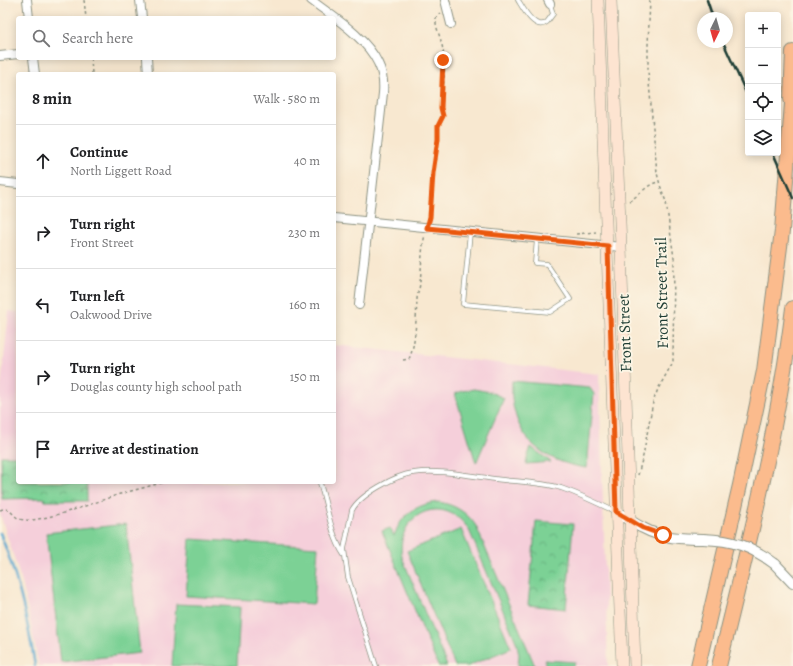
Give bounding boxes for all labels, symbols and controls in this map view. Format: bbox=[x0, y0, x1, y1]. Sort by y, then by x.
north arrow bbox=[697, 12, 733, 48]
map controls bbox=[745, 12, 781, 156]
button: + bbox=[745, 12, 781, 48]
search box bbox=[16, 16, 336, 60]
icon: search bbox=[30, 27, 52, 49]
text: Search here bbox=[62, 28, 133, 48]
button: − bbox=[745, 48, 781, 84]
route end bbox=[434, 51, 452, 69]
button: locate bbox=[745, 84, 781, 120]
text: 8 min bbox=[32, 87, 72, 110]
text: Walk · 580 m bbox=[253, 90, 320, 107]
button: layers bbox=[745, 120, 781, 156]
text: Continue bbox=[70, 142, 128, 162]
icon: ahead bbox=[32, 150, 54, 172]
text: 40 m bbox=[294, 152, 320, 169]
text: North Liggett Road bbox=[70, 162, 172, 179]
text: Turn right bbox=[70, 214, 135, 234]
icon: right bbox=[32, 222, 54, 244]
text: 230 m bbox=[288, 224, 320, 241]
text: Front Street bbox=[70, 234, 134, 251]
street label: Front Street Trail bbox=[650, 237, 674, 349]
text: Turn left bbox=[70, 286, 125, 306]
street label: Front Street bbox=[613, 293, 637, 373]
icon: left bbox=[32, 294, 54, 316]
text: 160 m bbox=[289, 296, 320, 313]
text: Oakwood Drive bbox=[70, 306, 152, 323]
text: Turn right bbox=[70, 358, 135, 378]
icon: right bbox=[32, 366, 54, 388]
text: 150 m bbox=[290, 368, 320, 385]
text: Douglas county high school path bbox=[70, 378, 242, 395]
icon: arrive bbox=[32, 438, 54, 460]
text: Arrive at destination bbox=[70, 439, 199, 459]
route start bbox=[654, 526, 672, 544]

